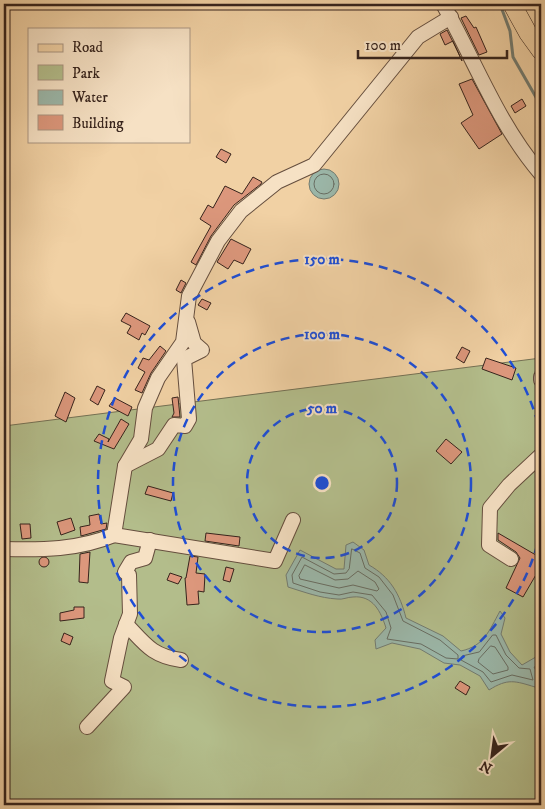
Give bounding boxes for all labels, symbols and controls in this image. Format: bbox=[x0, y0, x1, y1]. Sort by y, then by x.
legend bbox=[28, 28, 190, 142]
scale bar bbox=[358, 28, 506, 60]
text: 100 m bbox=[365, 36, 401, 55]
text: Road bbox=[72, 38, 104, 57]
text: Park bbox=[72, 64, 101, 83]
text: Water bbox=[71, 88, 108, 107]
text: Building bbox=[72, 114, 124, 133]
text: 150 m bbox=[304, 250, 340, 269]
text: 100 m bbox=[304, 325, 341, 344]
text: 50 m bbox=[306, 399, 338, 418]
centre of rings bbox=[313, 474, 331, 492]
north arrow bbox=[468, 732, 518, 782]
text: N bbox=[476, 756, 496, 777]

